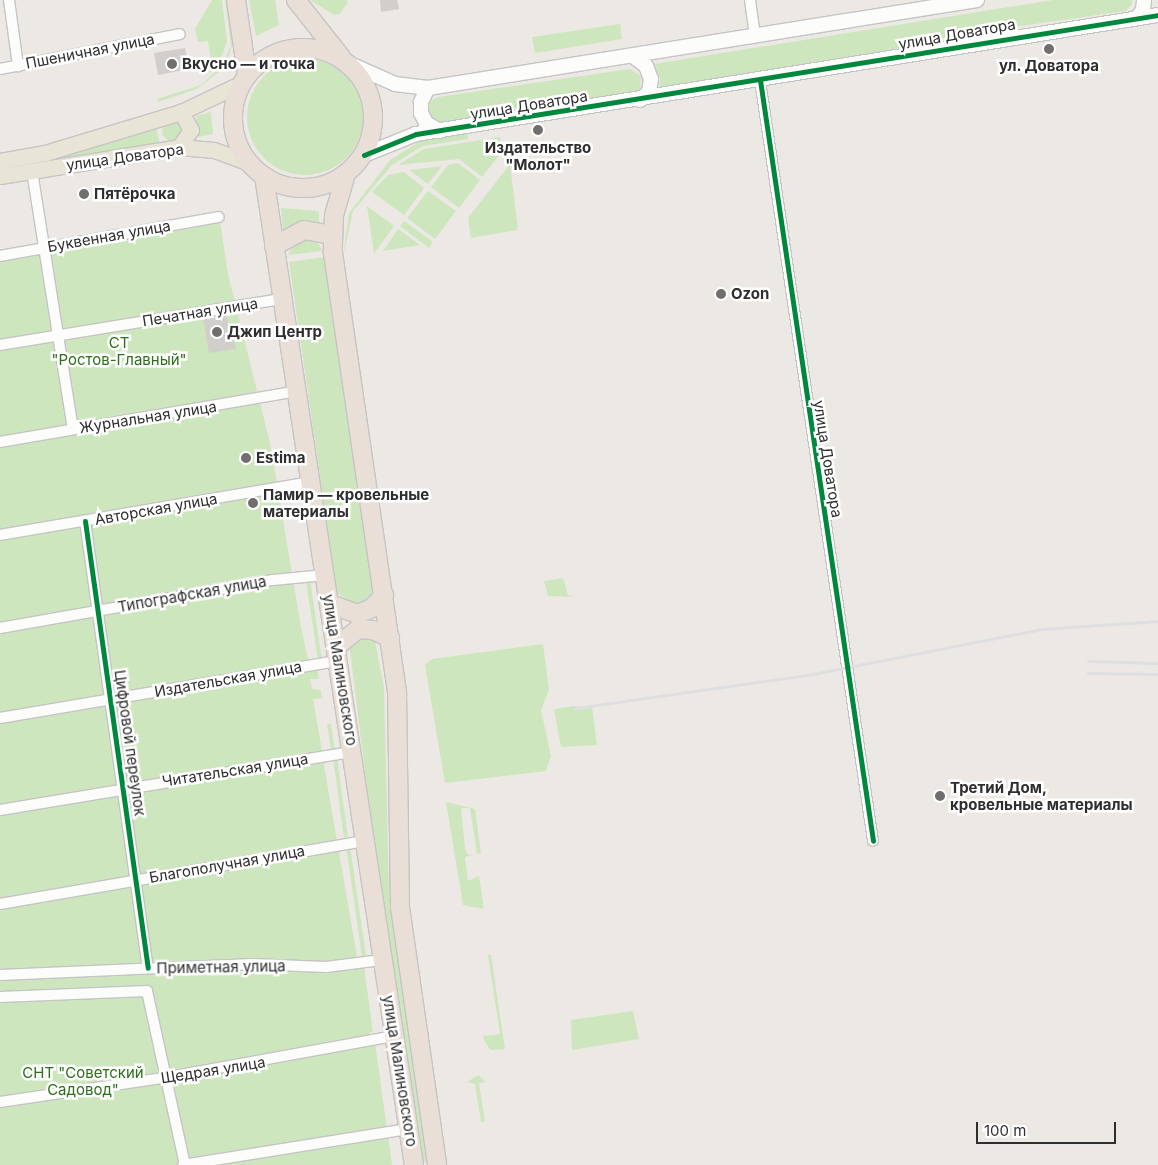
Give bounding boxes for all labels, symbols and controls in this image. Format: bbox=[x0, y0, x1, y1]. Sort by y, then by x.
street label: улица Доватора bbox=[897, 15, 1017, 53]
street label: Пшеничная улица bbox=[24, 30, 156, 72]
marker: ул. Доватора bbox=[1043, 43, 1055, 55]
place label: Вкусно — и точка bbox=[182, 55, 315, 73]
place label: ул. Доватора bbox=[999, 57, 1099, 75]
marker: Вкусно — и точка bbox=[166, 58, 178, 70]
street label: улица Доватора bbox=[469, 87, 589, 123]
marker: Издательство "Молот" bbox=[532, 124, 544, 136]
place label: Издательство "Молот" bbox=[485, 138, 591, 173]
street label: улица Доватора bbox=[65, 140, 185, 174]
place label: Пятёрочка bbox=[94, 185, 175, 203]
marker: Пятёрочка bbox=[78, 188, 90, 200]
street label: Буквенная улица bbox=[46, 216, 172, 256]
place label: Ozon bbox=[731, 285, 769, 303]
marker: Ozon bbox=[715, 288, 727, 300]
street label: Печатная улица bbox=[141, 294, 259, 330]
place label: Джип Центр bbox=[227, 323, 322, 341]
marker: Джип Центр bbox=[211, 326, 223, 338]
park label: СТ "Ростов-Главный" bbox=[51, 333, 187, 368]
street label: Журнальная улица bbox=[78, 397, 218, 437]
street label: улица Доватора bbox=[810, 399, 846, 519]
place label: Estima bbox=[256, 449, 305, 467]
marker: Estima bbox=[240, 452, 252, 464]
place label: Памир — кровельные материалы bbox=[263, 485, 429, 520]
street label: Авторская улица bbox=[93, 489, 219, 529]
marker: Памир — кровельные материалы bbox=[247, 497, 259, 509]
street label: Типографская улица bbox=[116, 572, 268, 616]
street label: улица Малиновского bbox=[319, 593, 361, 747]
street label: Издательская улица bbox=[153, 657, 303, 701]
street label: Цифровой переулок bbox=[111, 669, 149, 817]
street label: Читательская улица bbox=[161, 750, 309, 790]
place label: Третий Дом, кровельные материалы bbox=[950, 778, 1133, 813]
marker: Третий Дом, кровельные материалы bbox=[934, 790, 946, 802]
street label: Благополучная улица bbox=[148, 841, 306, 887]
street label: Приметная улица bbox=[156, 957, 286, 977]
street label: улица Малиновского bbox=[379, 994, 421, 1148]
street label: Щедрая улица bbox=[159, 1053, 267, 1087]
park label: СНТ "Советский Садовод" bbox=[22, 1063, 144, 1098]
scale bar bbox=[978, 1112, 1118, 1144]
text: 100 m bbox=[984, 1121, 1026, 1140]

